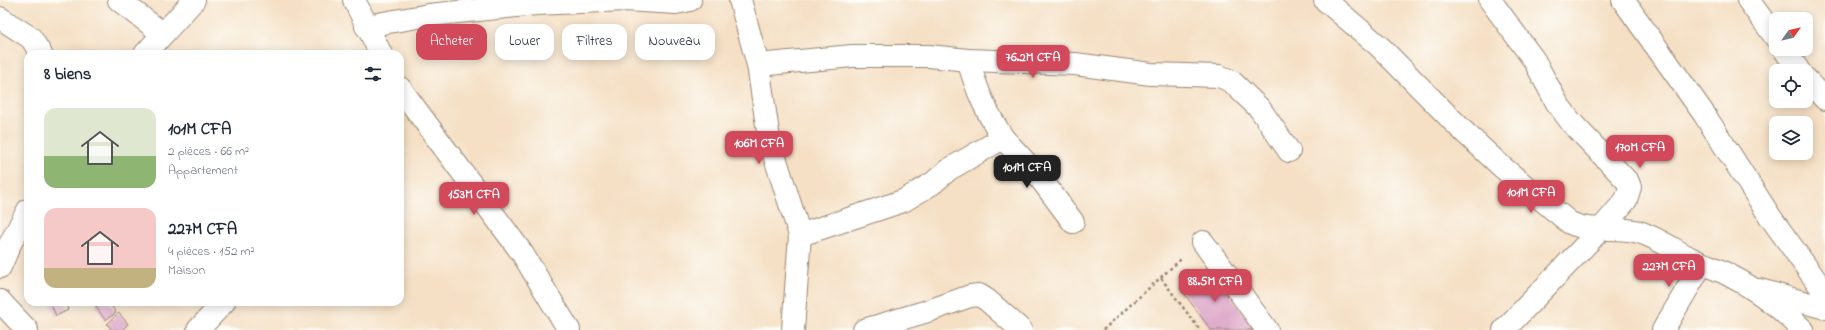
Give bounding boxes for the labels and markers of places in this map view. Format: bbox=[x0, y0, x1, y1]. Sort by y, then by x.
pin: 76.2M CFA bbox=[987, 45, 1079, 79]
pin: 106M CFA bbox=[718, 131, 800, 165]
pin: 170M CFA bbox=[1599, 135, 1681, 169]
pin: 101M CFA bbox=[986, 155, 1068, 189]
pin: 101M CFA bbox=[1490, 180, 1572, 214]
pin: 153M CFA bbox=[433, 182, 515, 216]
pin: 227M CFA bbox=[1628, 254, 1710, 288]
pin: 88.5M CFA bbox=[1169, 269, 1261, 303]

